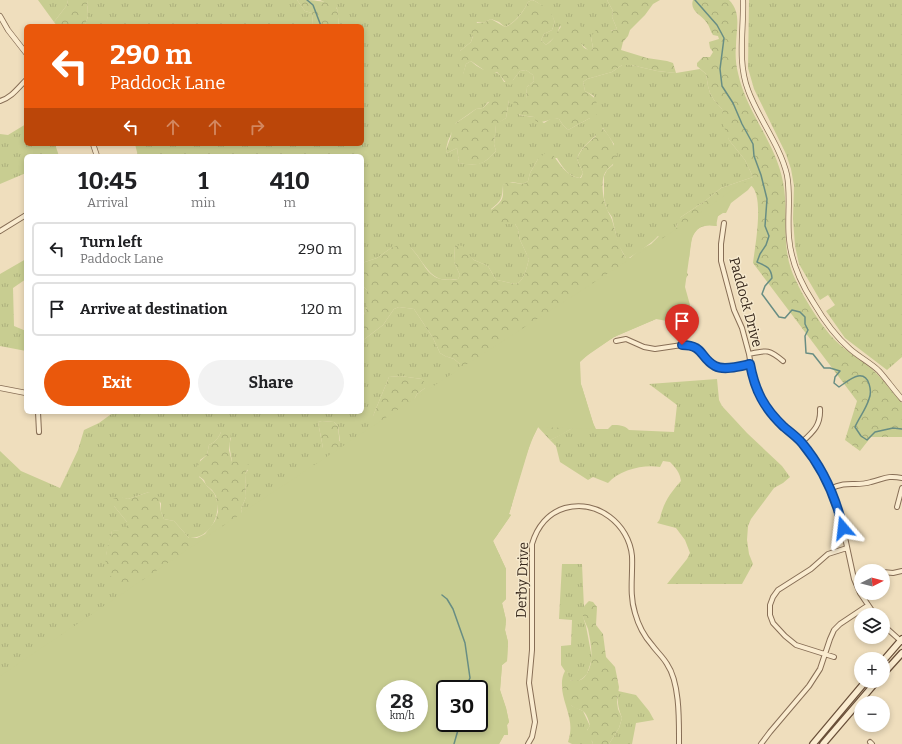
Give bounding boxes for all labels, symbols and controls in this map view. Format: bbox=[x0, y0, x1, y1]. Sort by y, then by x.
text: 290 m bbox=[110, 38, 192, 71]
icon: left bbox=[44, 40, 96, 92]
text: Paddock Lane bbox=[110, 72, 225, 94]
icon: left bbox=[120, 116, 142, 138]
icon: ahead bbox=[162, 116, 184, 138]
icon: ahead bbox=[204, 116, 226, 138]
icon: right bbox=[246, 116, 268, 138]
text: 10:45 bbox=[78, 167, 137, 195]
text: 1 bbox=[198, 167, 209, 195]
text: 410 bbox=[270, 167, 310, 195]
text: Arrival bbox=[87, 195, 128, 210]
text: min bbox=[191, 195, 216, 210]
text: m bbox=[284, 195, 296, 210]
text: Turn left bbox=[80, 233, 142, 251]
icon: left bbox=[46, 238, 68, 260]
text: 290 m bbox=[298, 240, 342, 258]
text: Paddock Lane bbox=[80, 251, 163, 266]
street label: Paddock Drive bbox=[725, 255, 766, 349]
icon: arrive bbox=[46, 298, 68, 320]
text: Arrive at destination bbox=[80, 300, 227, 318]
text: 120 m bbox=[301, 300, 342, 318]
pin bbox=[665, 304, 699, 345]
icon: arrive bbox=[671, 310, 693, 332]
button: Exit bbox=[44, 360, 190, 406]
button: Share bbox=[198, 360, 344, 406]
position arrow bbox=[822, 507, 864, 549]
street label: Derby Drive bbox=[513, 542, 532, 618]
north arrow bbox=[854, 564, 890, 600]
map controls bbox=[854, 564, 890, 732]
button: layers bbox=[854, 608, 890, 644]
button: + bbox=[854, 652, 890, 688]
speed limit sign: 30 bbox=[436, 680, 488, 732]
text: 28 bbox=[390, 689, 414, 713]
button: − bbox=[854, 696, 890, 732]
text: km/h bbox=[390, 710, 414, 722]

